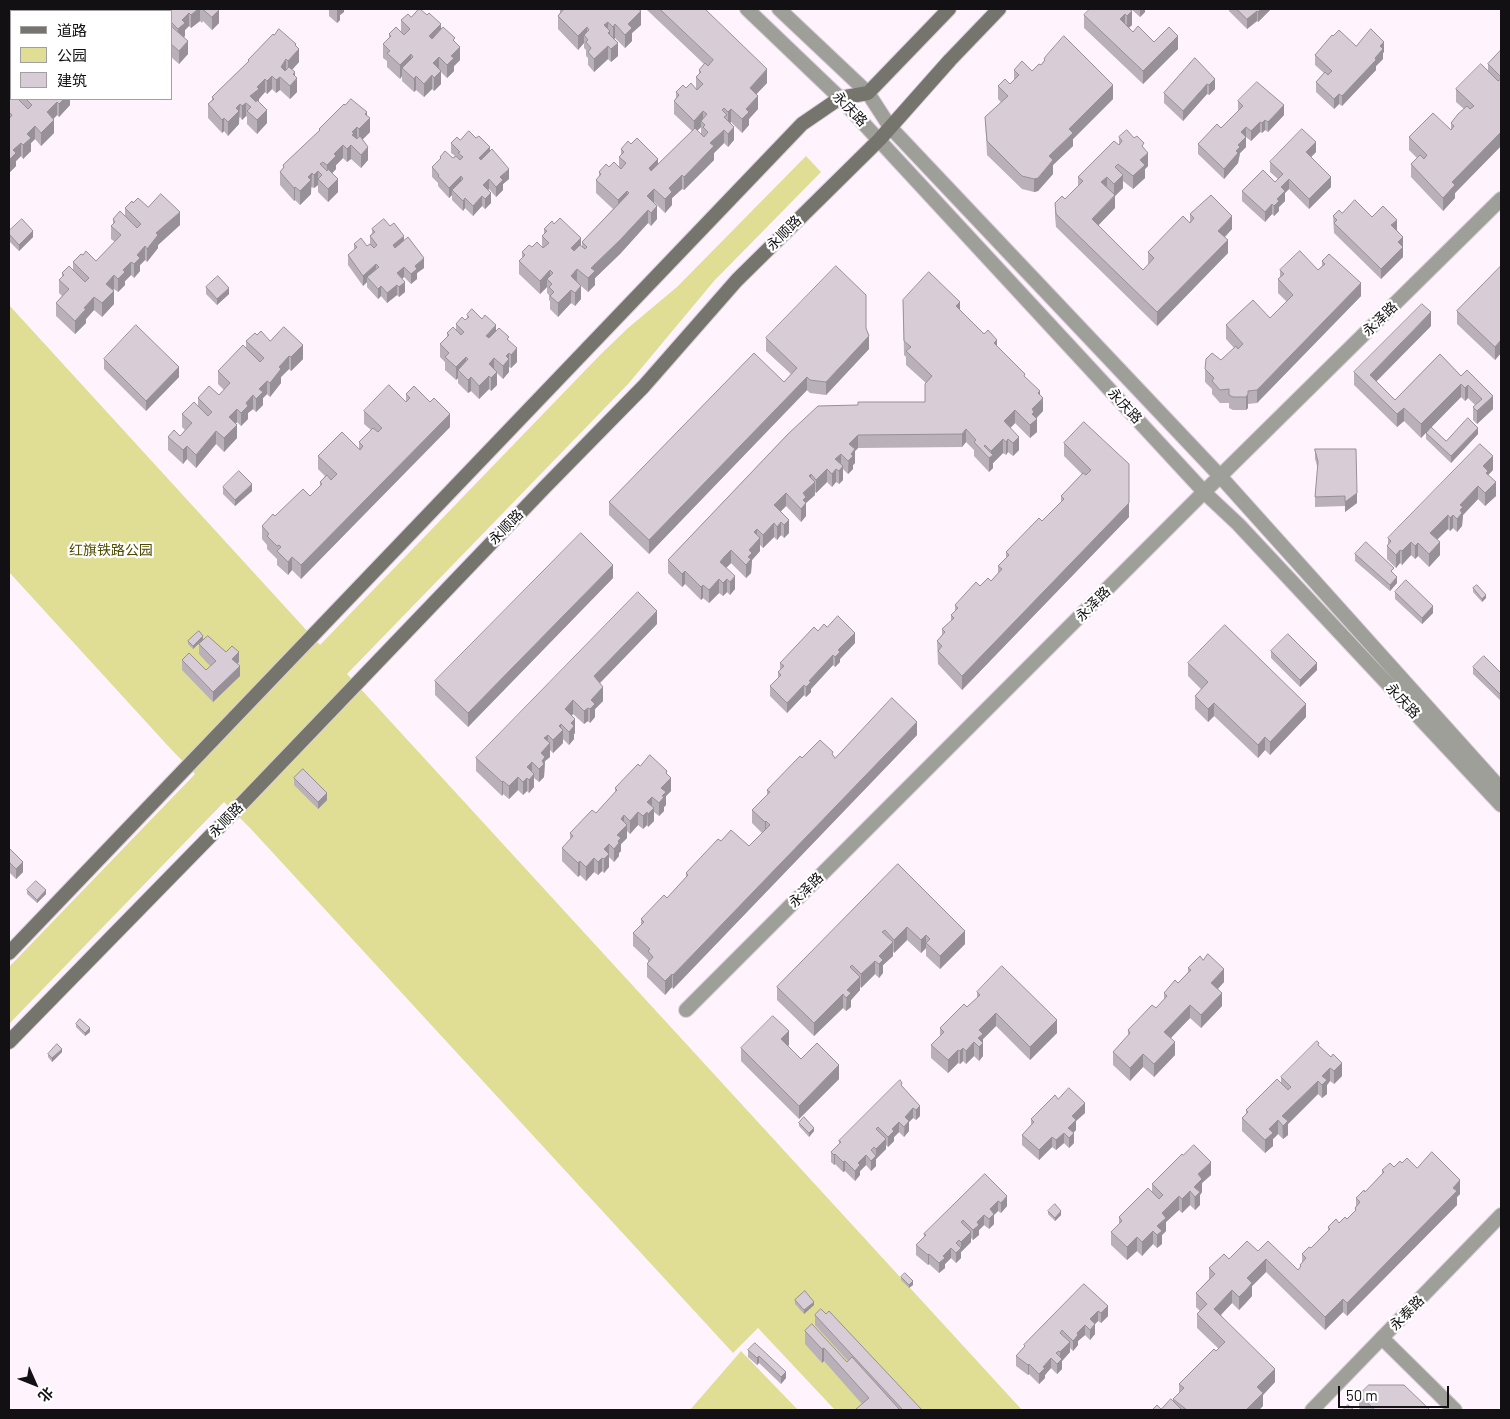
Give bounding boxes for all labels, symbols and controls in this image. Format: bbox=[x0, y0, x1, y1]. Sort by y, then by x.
legend bbox=[10, 10, 172, 100]
text: 道路 bbox=[57, 21, 87, 39]
text: 公园 bbox=[57, 46, 87, 64]
text: 建筑 bbox=[57, 71, 87, 89]
street label: 永庆路 bbox=[829, 88, 871, 130]
street label: 永顺路 bbox=[763, 212, 805, 254]
street label: 永泽路 bbox=[1359, 298, 1401, 340]
street label: 永庆路 bbox=[1105, 385, 1145, 427]
street label: 永顺路 bbox=[485, 506, 527, 548]
park label: 红旗铁路公园 bbox=[69, 542, 153, 558]
street label: 永泽路 bbox=[1072, 583, 1114, 625]
street label: 永庆路 bbox=[1383, 680, 1423, 722]
street label: 永顺路 bbox=[205, 799, 247, 841]
street label: 永泽路 bbox=[785, 869, 827, 911]
street label: 永泰路 bbox=[1386, 1292, 1428, 1334]
north arrow bbox=[10, 1359, 60, 1409]
scale bar bbox=[1340, 1376, 1451, 1408]
text: 北 bbox=[35, 1384, 57, 1406]
text: 50 m bbox=[1346, 1386, 1378, 1404]

